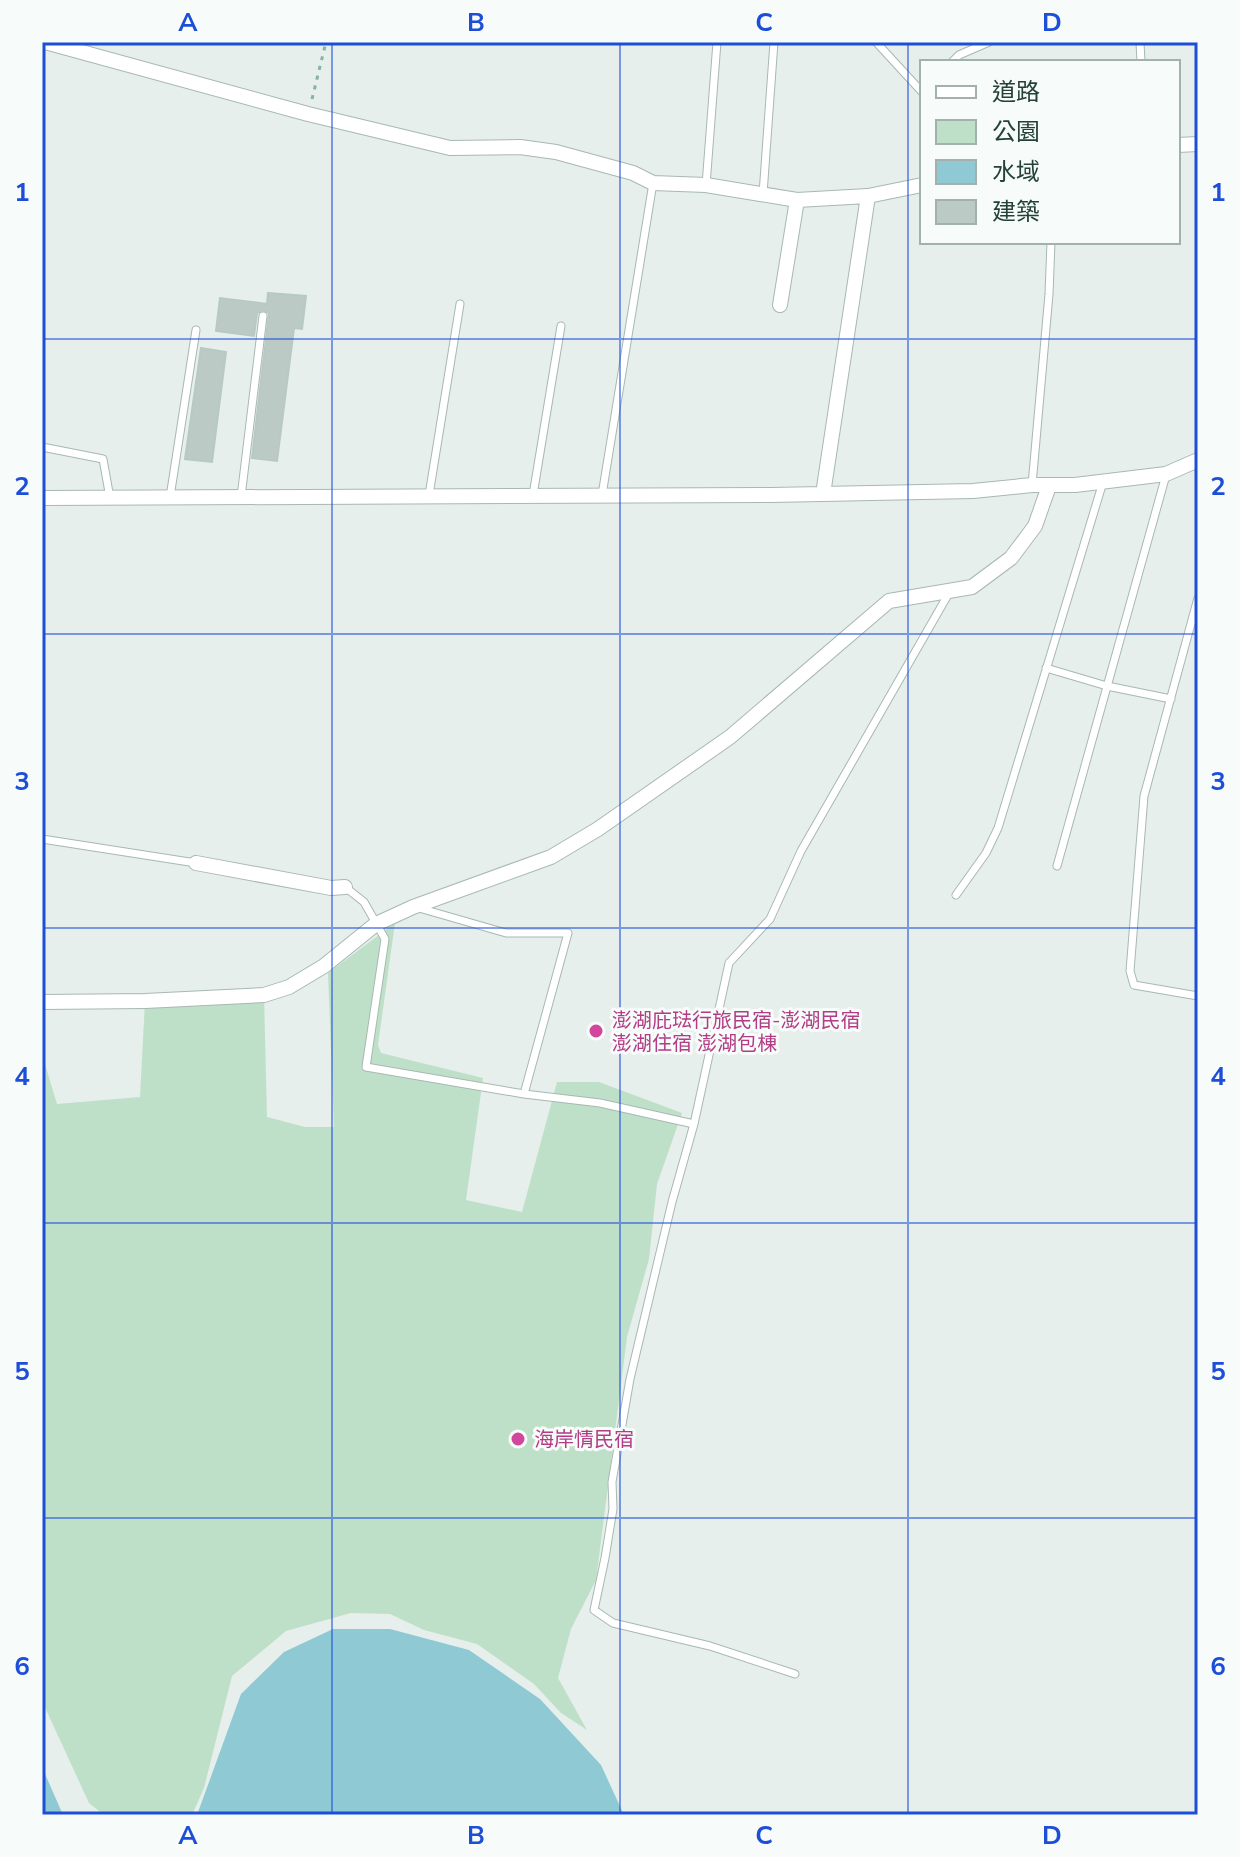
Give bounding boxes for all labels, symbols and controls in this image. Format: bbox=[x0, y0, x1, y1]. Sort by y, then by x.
text: A bbox=[178, 5, 198, 40]
text: B bbox=[467, 5, 485, 40]
text: C bbox=[755, 5, 773, 40]
text: D bbox=[1042, 5, 1062, 40]
legend bbox=[920, 60, 1180, 244]
text: 道路 bbox=[992, 76, 1040, 108]
text: 公園 bbox=[992, 116, 1040, 148]
text: 水域 bbox=[992, 156, 1040, 188]
text: 1 bbox=[14, 175, 30, 210]
text: 1 bbox=[1210, 175, 1226, 210]
text: 建築 bbox=[992, 196, 1040, 228]
text: 2 bbox=[14, 469, 30, 504]
text: 2 bbox=[1210, 469, 1226, 504]
text: 3 bbox=[14, 764, 30, 799]
text: 3 bbox=[1210, 764, 1226, 799]
place label: 澎湖庇琺行旅民宿-澎湖民宿 澎湖住宿 澎湖包棟 bbox=[612, 1007, 860, 1057]
marker: 澎湖庇琺行旅民宿-澎湖民宿 澎湖住宿 澎湖包棟 bbox=[587, 1022, 605, 1040]
text: 4 bbox=[14, 1059, 30, 1094]
text: 4 bbox=[1210, 1059, 1226, 1094]
text: 5 bbox=[14, 1354, 30, 1389]
text: 5 bbox=[1210, 1354, 1226, 1389]
place label: 海岸情民宿 bbox=[534, 1426, 634, 1453]
marker: 海岸情民宿 bbox=[509, 1430, 527, 1448]
text: 6 bbox=[14, 1649, 30, 1684]
text: 6 bbox=[1210, 1649, 1226, 1684]
text: A bbox=[178, 1818, 198, 1853]
text: B bbox=[467, 1818, 485, 1853]
text: C bbox=[755, 1818, 773, 1853]
text: D bbox=[1042, 1818, 1062, 1853]

